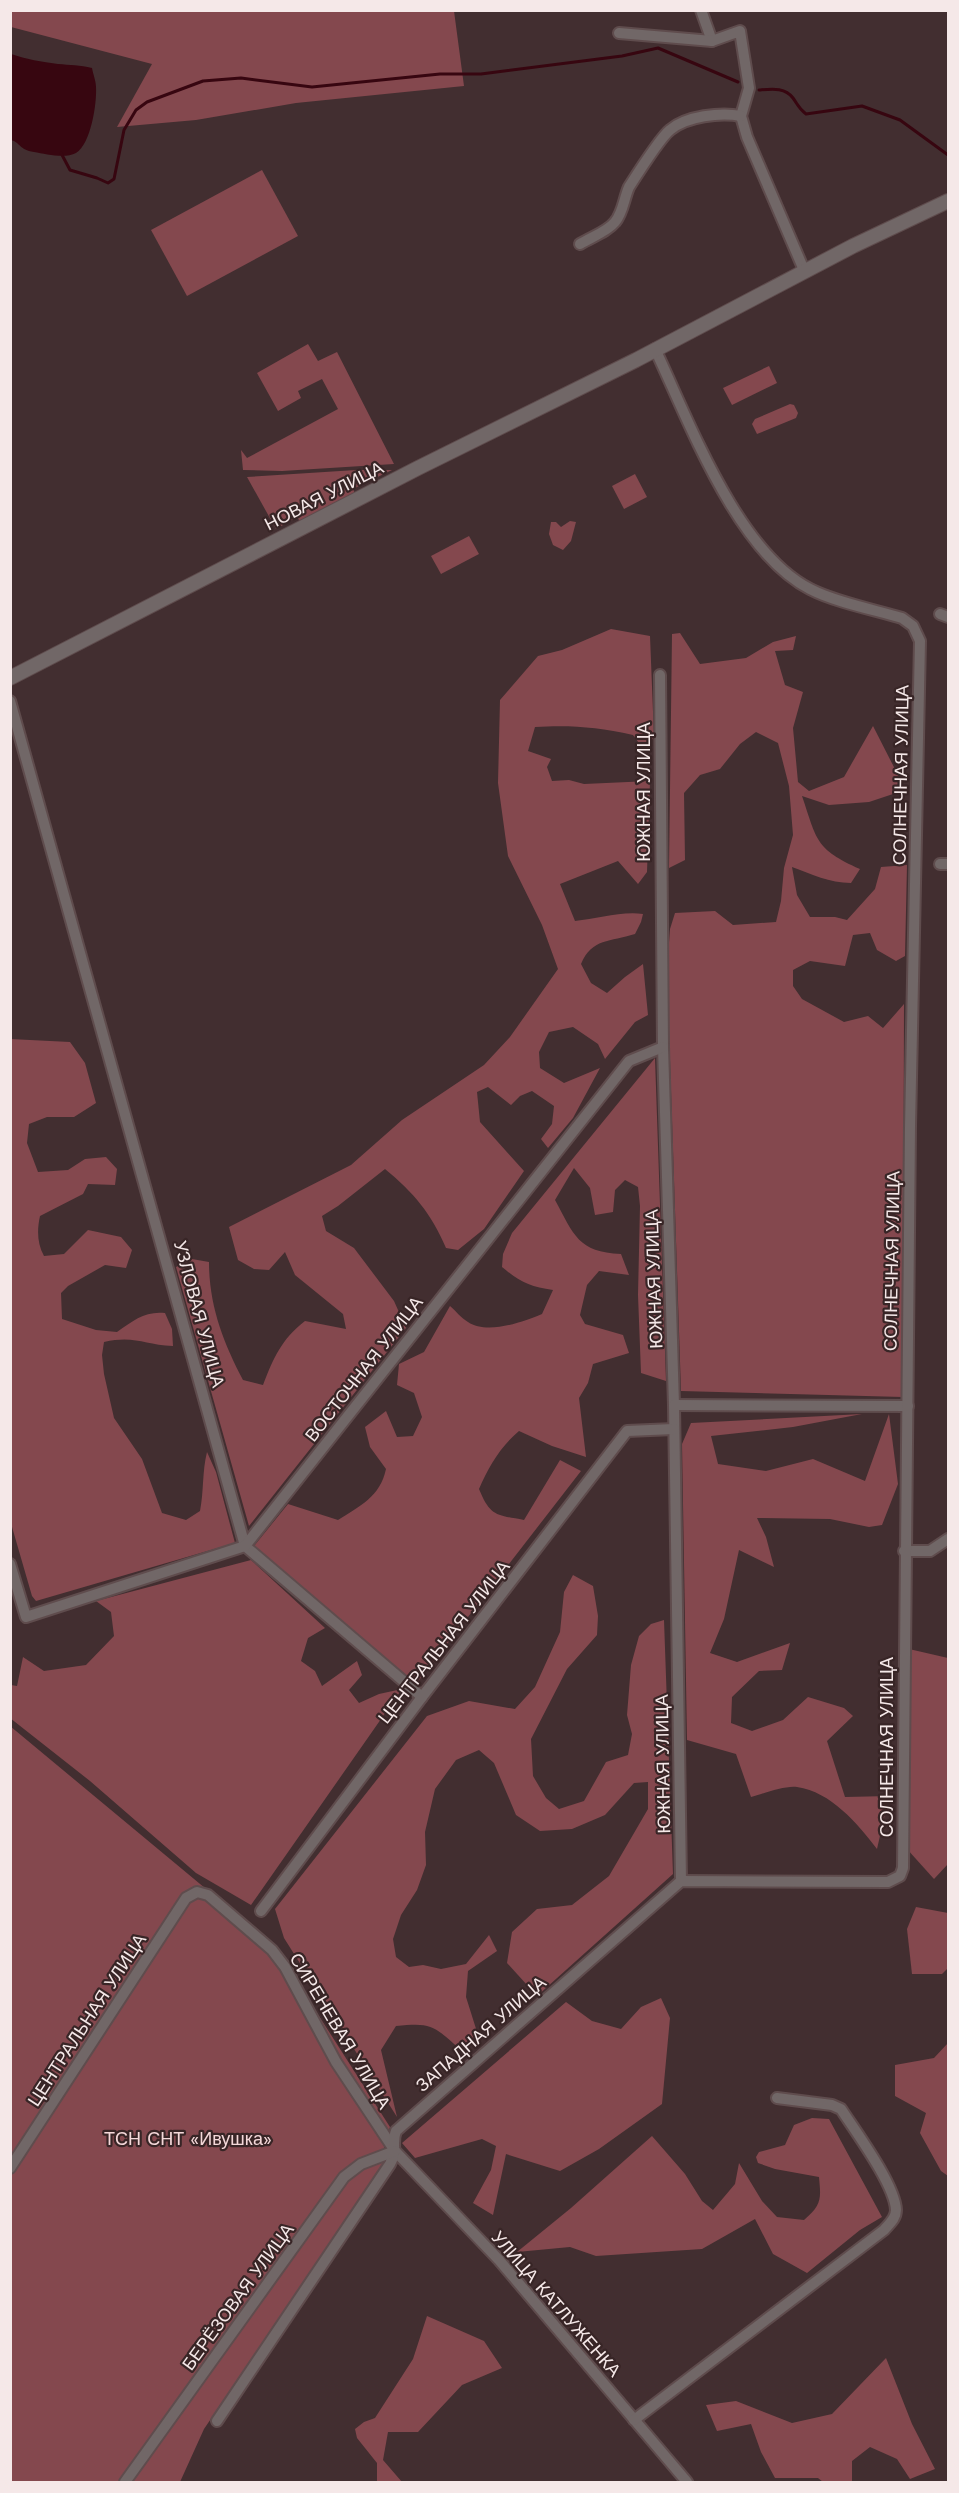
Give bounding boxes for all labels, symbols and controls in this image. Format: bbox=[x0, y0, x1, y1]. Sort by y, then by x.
street label: НОВАЯ УЛИЦА bbox=[261, 457, 387, 535]
street label: СОЛНЕЧНАЯ УЛИЦА bbox=[888, 685, 913, 865]
street label: ЮЖНАЯ УЛИЦА bbox=[633, 722, 654, 862]
street label: СОЛНЕЧНАЯ УЛИЦА bbox=[879, 1171, 904, 1351]
street label: ЮЖНАЯ УЛИЦА bbox=[641, 1209, 666, 1349]
street label: УЗЛОВАЯ УЛИЦА bbox=[170, 1238, 229, 1390]
street label: ВОСТОЧНАЯ УЛИЦА bbox=[300, 1292, 427, 1446]
street label: ЦЕНТРАЛЬНАЯ УЛИЦА bbox=[373, 1556, 514, 1727]
street label: СОЛНЕЧНАЯ УЛИЦА bbox=[876, 1657, 897, 1837]
street label: ЮЖНАЯ УЛИЦА bbox=[651, 1694, 674, 1834]
street label: ЦЕНТРАЛЬНАЯ УЛИЦА bbox=[23, 1930, 150, 2110]
street label: СИРЕНЕВАЯ УЛИЦА bbox=[285, 1949, 395, 2113]
street label: ЗАПАДНАЯ УЛИЦА bbox=[411, 1971, 550, 2096]
park label: ТСН СНТ «Ивушка» bbox=[104, 2128, 272, 2149]
street label: БЕРЁЗОВАЯ УЛИЦА bbox=[177, 2219, 298, 2374]
street label: УЛИЦА КАТЛУЖЕНКА bbox=[487, 2227, 625, 2381]

